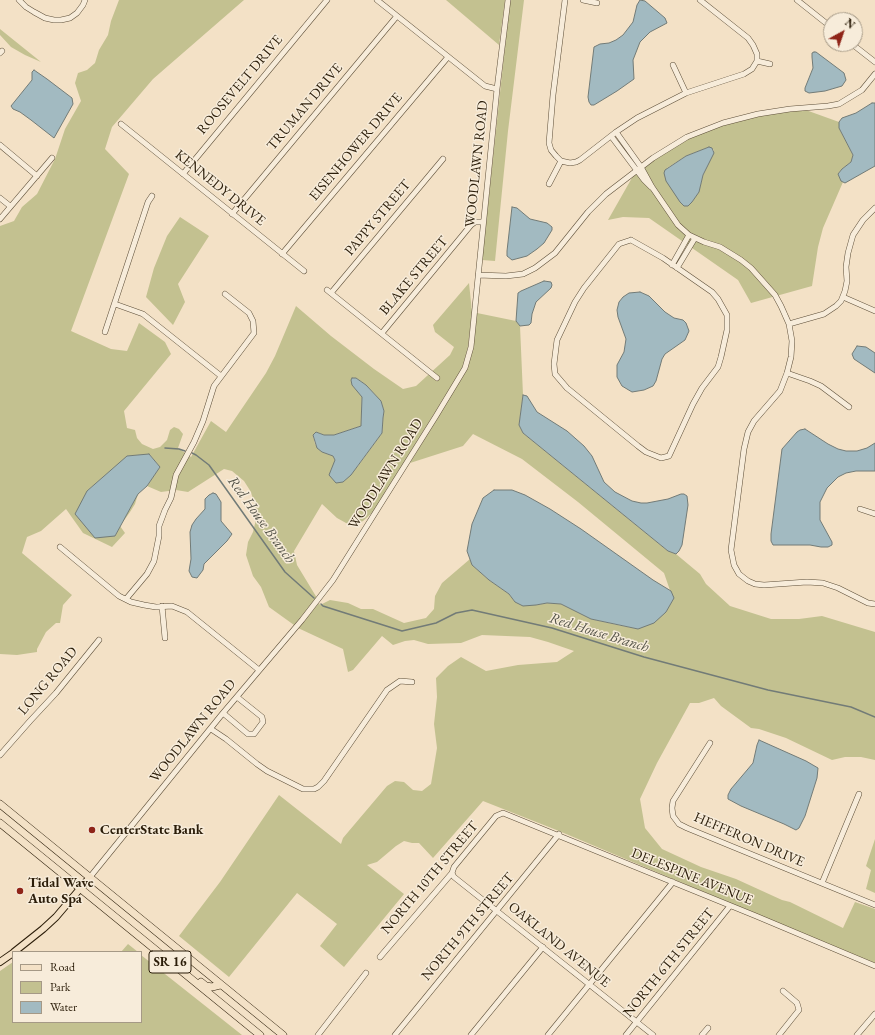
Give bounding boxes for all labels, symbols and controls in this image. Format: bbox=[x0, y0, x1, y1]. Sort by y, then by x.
north arrow bbox=[823, 12, 863, 52]
text: N bbox=[842, 15, 858, 32]
street label: ROOSEVELT DRIVE bbox=[194, 32, 286, 138]
street label: TRUMAN DRIVE bbox=[264, 60, 346, 154]
street label: EISENHOWER DRIVE bbox=[306, 90, 406, 204]
street label: WOODLAWN ROAD bbox=[462, 100, 492, 228]
street label: KENNEDY DRIVE bbox=[171, 146, 269, 230]
street label: PAPPY STREET bbox=[341, 177, 415, 259]
street label: BLAKE STREET bbox=[376, 233, 452, 319]
street label: WOODLAWN ROAD bbox=[345, 416, 427, 532]
water label: Red House Branch bbox=[223, 473, 299, 567]
water label: Red House Branch bbox=[547, 609, 651, 657]
street label: LONG ROAD bbox=[15, 644, 81, 718]
street label: WOODLAWN ROAD bbox=[146, 676, 240, 786]
street label: HEFFERON DRIVE bbox=[691, 809, 807, 871]
street label: NORTH 10TH STREET bbox=[378, 818, 482, 938]
place label: CenterState Bank bbox=[100, 822, 204, 838]
marker: CenterState Bank bbox=[87, 825, 97, 835]
street label: DELESPINE AVENUE bbox=[629, 845, 755, 909]
street label: NORTH 9TH STREET bbox=[418, 870, 518, 984]
place label: Tidal Wave Auto Spa bbox=[28, 875, 94, 908]
marker: Tidal Wave Auto Spa bbox=[15, 886, 25, 896]
street label: OAKLAND AVENUE bbox=[505, 899, 613, 991]
street label: NORTH 6TH STREET bbox=[620, 905, 718, 1021]
legend bbox=[12, 951, 142, 1023]
road number: SR 16 bbox=[149, 951, 191, 973]
text: Road bbox=[50, 959, 75, 975]
text: Park bbox=[50, 979, 70, 995]
text: Water bbox=[50, 999, 77, 1015]

